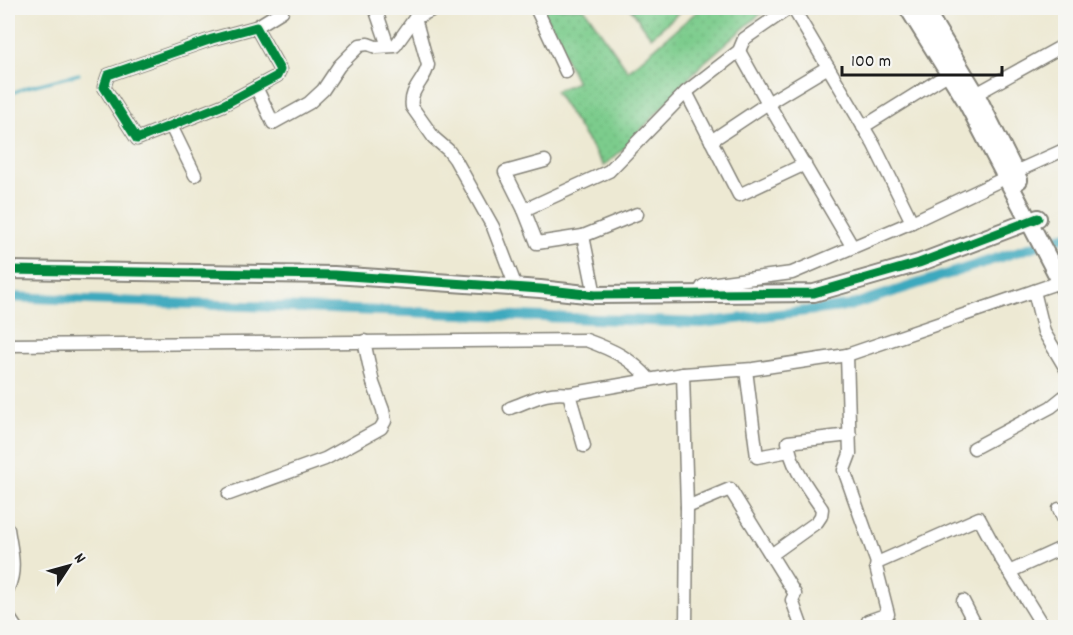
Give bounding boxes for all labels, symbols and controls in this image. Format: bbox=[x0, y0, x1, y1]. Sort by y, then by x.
scale bar bbox=[842, 39, 1002, 77]
text: 100 m bbox=[851, 50, 891, 75]
north arrow bbox=[39, 536, 99, 596]
text: N bbox=[67, 549, 91, 569]

